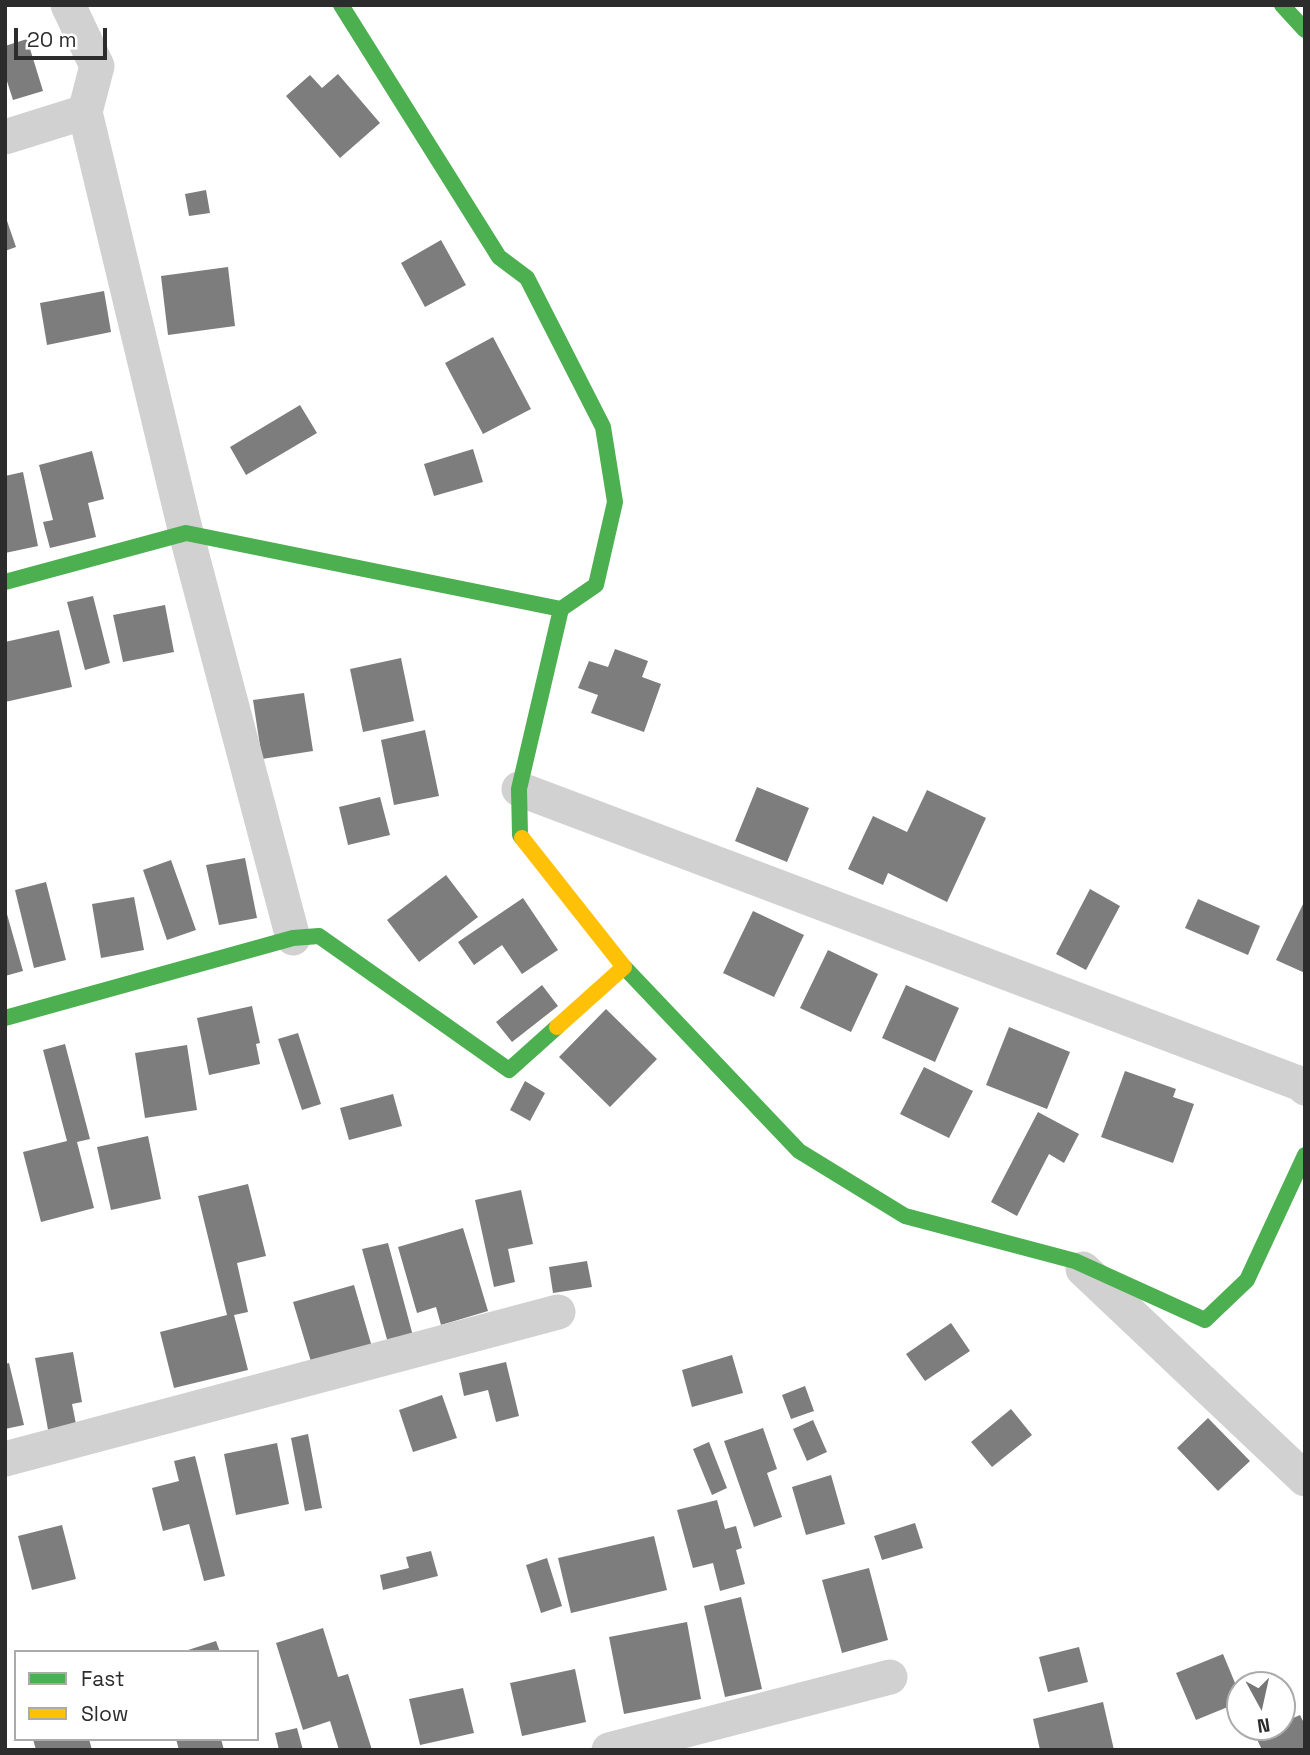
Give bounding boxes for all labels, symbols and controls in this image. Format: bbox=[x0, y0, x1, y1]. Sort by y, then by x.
scale bar bbox=[18, 14, 110, 58]
text: 20 m bbox=[27, 26, 77, 53]
legend bbox=[14, 1650, 259, 1741]
text: Fast bbox=[81, 1665, 125, 1692]
north arrow bbox=[1226, 1671, 1296, 1741]
text: Slow bbox=[81, 1700, 129, 1727]
text: N bbox=[1256, 1712, 1272, 1739]

